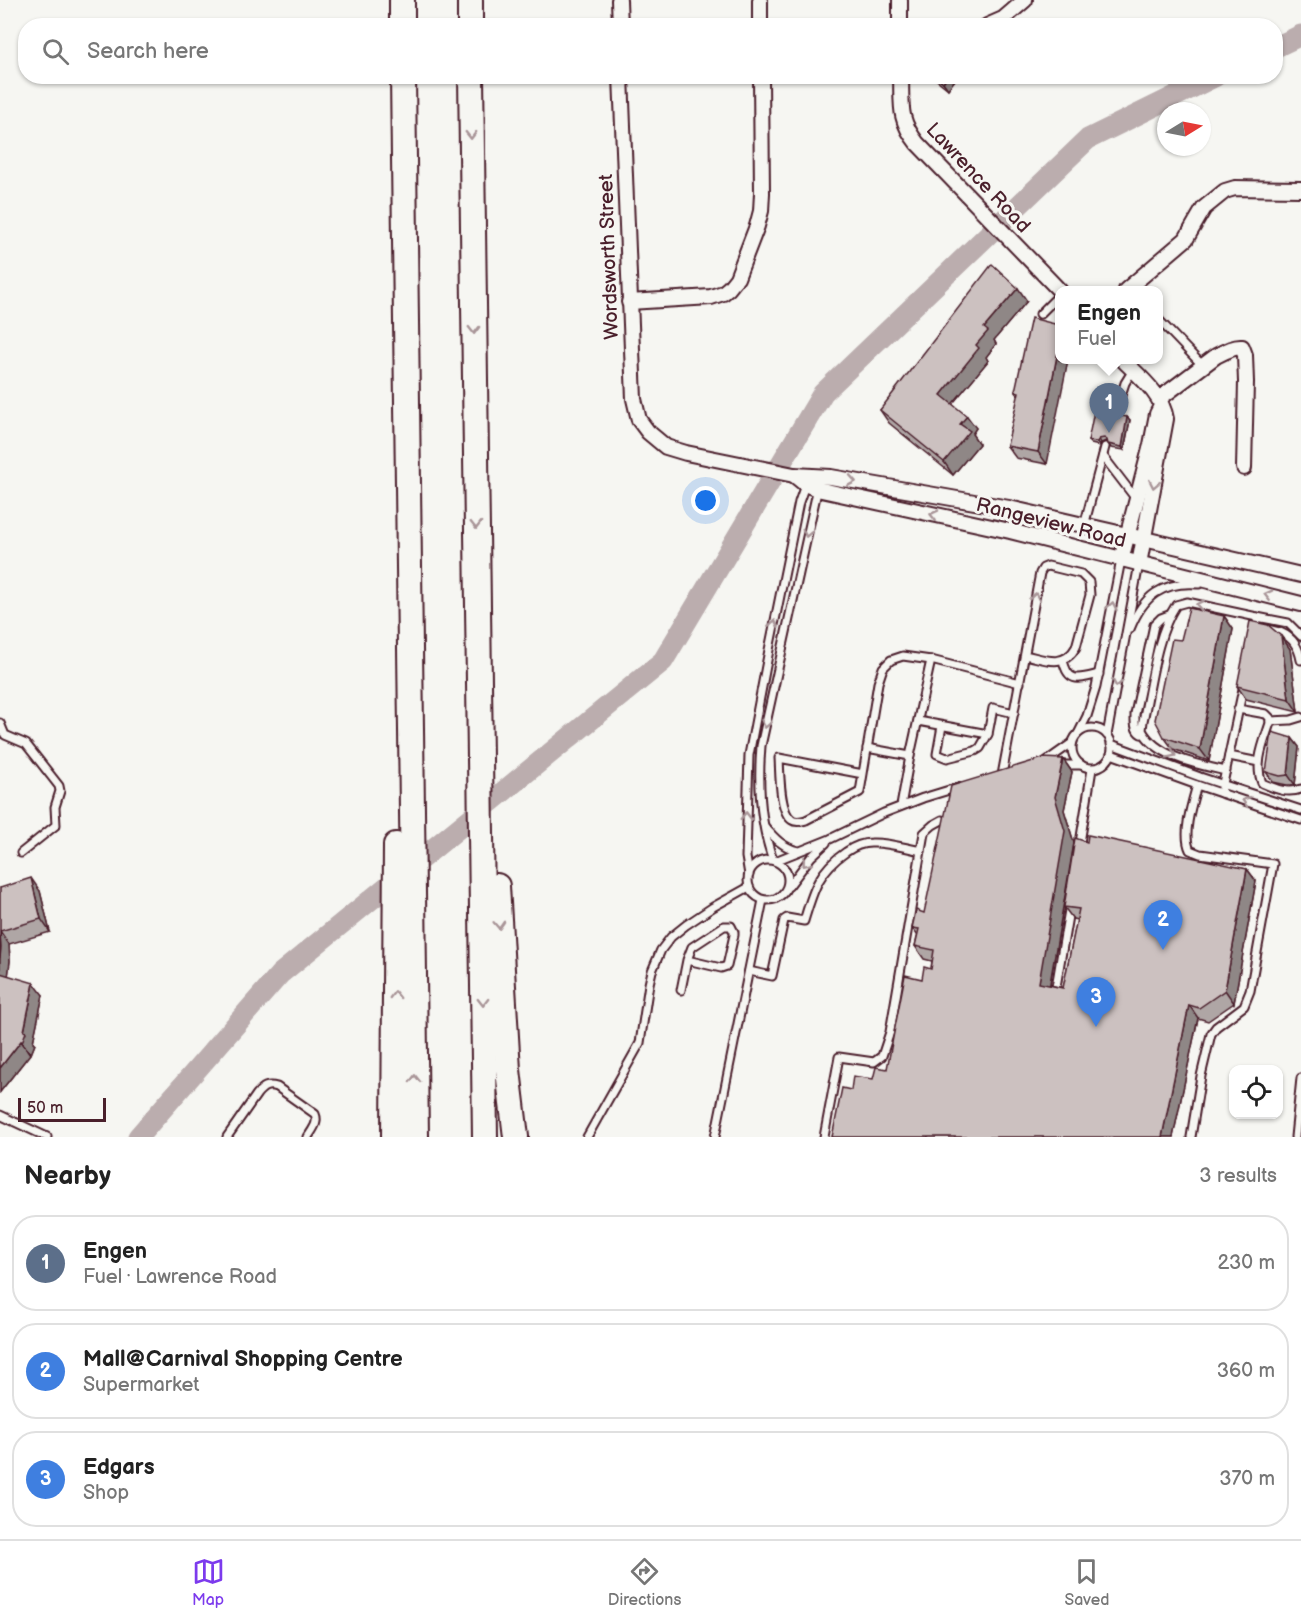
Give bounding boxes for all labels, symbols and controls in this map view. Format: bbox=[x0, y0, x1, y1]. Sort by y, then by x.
search box bbox=[18, 18, 1283, 84]
icon: search bbox=[39, 35, 72, 68]
text: Search here bbox=[87, 38, 209, 65]
north arrow bbox=[1157, 102, 1211, 156]
street label: Lawrence Road bbox=[921, 118, 1035, 238]
one-way arrow bbox=[465, 130, 478, 139]
street label: Wordsworth Street bbox=[594, 174, 624, 340]
popup bbox=[1055, 286, 1163, 364]
text: Engen bbox=[1077, 300, 1141, 327]
one-way arrow bbox=[468, 325, 480, 334]
text: Fuel bbox=[1077, 327, 1116, 351]
pin: 1 bbox=[1090, 384, 1128, 433]
one-way arrow bbox=[847, 474, 857, 487]
one-way arrow bbox=[1148, 479, 1161, 489]
your location bbox=[691, 486, 720, 515]
street label: Rangeview Road bbox=[974, 493, 1128, 553]
one-way arrow bbox=[930, 509, 940, 522]
one-way arrow bbox=[470, 520, 482, 529]
one-way arrow bbox=[802, 528, 815, 538]
one-way arrow bbox=[1263, 590, 1273, 603]
one-way arrow bbox=[1028, 593, 1041, 603]
one-way arrow bbox=[1196, 599, 1206, 612]
one-way arrow bbox=[1105, 601, 1118, 611]
one-way arrow bbox=[767, 619, 780, 629]
one-way arrow bbox=[1111, 678, 1124, 688]
one-way arrow bbox=[760, 718, 773, 728]
one-way arrow bbox=[1165, 747, 1176, 759]
one-way arrow bbox=[1241, 796, 1251, 809]
one-way arrow bbox=[740, 812, 753, 821]
one-way arrow bbox=[803, 856, 814, 867]
pin: 2 bbox=[1144, 900, 1182, 950]
one-way arrow bbox=[492, 921, 505, 930]
pin: 3 bbox=[1076, 978, 1116, 1027]
one-way arrow bbox=[389, 990, 401, 999]
one-way arrow bbox=[477, 998, 489, 1007]
map controls bbox=[1229, 1065, 1283, 1119]
button: locate bbox=[1229, 1065, 1283, 1119]
one-way arrow bbox=[409, 1074, 421, 1083]
scale bar bbox=[18, 1095, 106, 1122]
text: 50 m bbox=[27, 1099, 63, 1118]
text: Nearby bbox=[24, 1161, 111, 1192]
text: 3 results bbox=[1199, 1164, 1277, 1188]
text: Engen bbox=[83, 1238, 147, 1265]
text: 1 bbox=[41, 1251, 50, 1275]
text: 230 m bbox=[1218, 1251, 1275, 1275]
text: Fuel · Lawrence Road bbox=[83, 1265, 277, 1289]
text: Mall@Carnival Shopping Centre bbox=[83, 1346, 403, 1373]
text: 2 bbox=[40, 1359, 51, 1383]
text: 360 m bbox=[1217, 1359, 1275, 1383]
text: Supermarket bbox=[83, 1373, 199, 1397]
text: Edgars bbox=[83, 1454, 154, 1481]
text: 3 bbox=[40, 1467, 51, 1491]
text: 370 m bbox=[1219, 1467, 1275, 1491]
text: Shop bbox=[83, 1481, 129, 1505]
tab: Map bbox=[192, 1555, 225, 1610]
tab: Directions bbox=[608, 1555, 681, 1610]
tab: Saved bbox=[1064, 1555, 1109, 1610]

